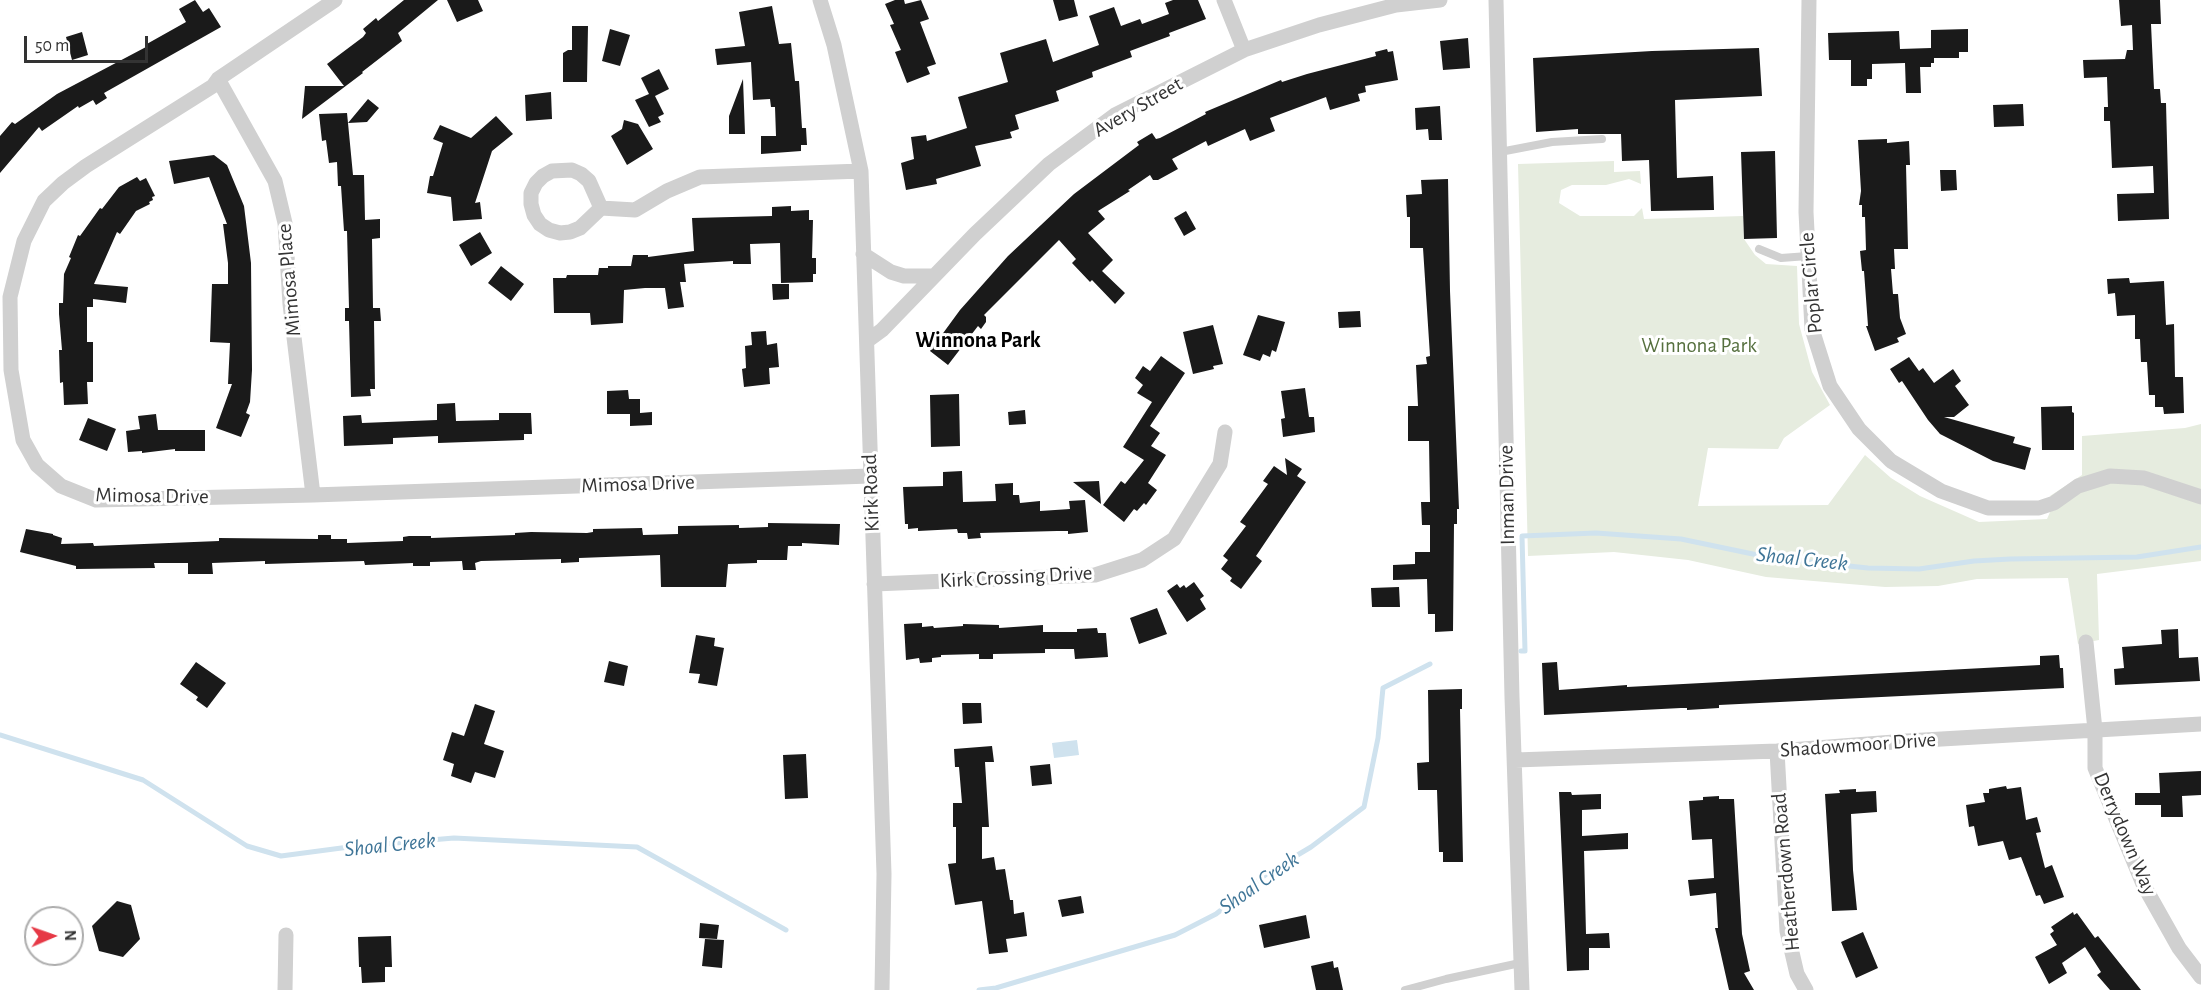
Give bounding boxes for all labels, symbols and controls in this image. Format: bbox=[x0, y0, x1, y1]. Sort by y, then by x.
scale bar bbox=[27, 24, 152, 62]
text: 50 m bbox=[35, 37, 69, 55]
street label: Avery Street bbox=[1089, 71, 1187, 143]
street label: Mimosa Place bbox=[272, 222, 306, 338]
street label: Poplar Circle bbox=[1794, 231, 1828, 335]
district label: Winnona Park bbox=[915, 327, 1041, 353]
park label: Winnona Park bbox=[1641, 333, 1757, 359]
street label: Inman Drive bbox=[1494, 445, 1520, 545]
street label: Kirk Road bbox=[857, 453, 885, 533]
street label: Mimosa Drive bbox=[581, 469, 695, 499]
street label: Mimosa Drive bbox=[95, 482, 209, 510]
water label: Shoal Creek bbox=[1755, 541, 1849, 577]
street label: Kirk Crossing Drive bbox=[939, 560, 1093, 594]
street label: Shadowmoor Drive bbox=[1779, 727, 1937, 763]
street label: Derrydown Way bbox=[2088, 769, 2162, 899]
street label: Heatherdown Road bbox=[1767, 792, 1805, 952]
water label: Shoal Creek bbox=[343, 827, 437, 863]
water label: Shoal Creek bbox=[1214, 846, 1304, 920]
north arrow bbox=[24, 906, 84, 966]
text: N bbox=[62, 930, 78, 941]

